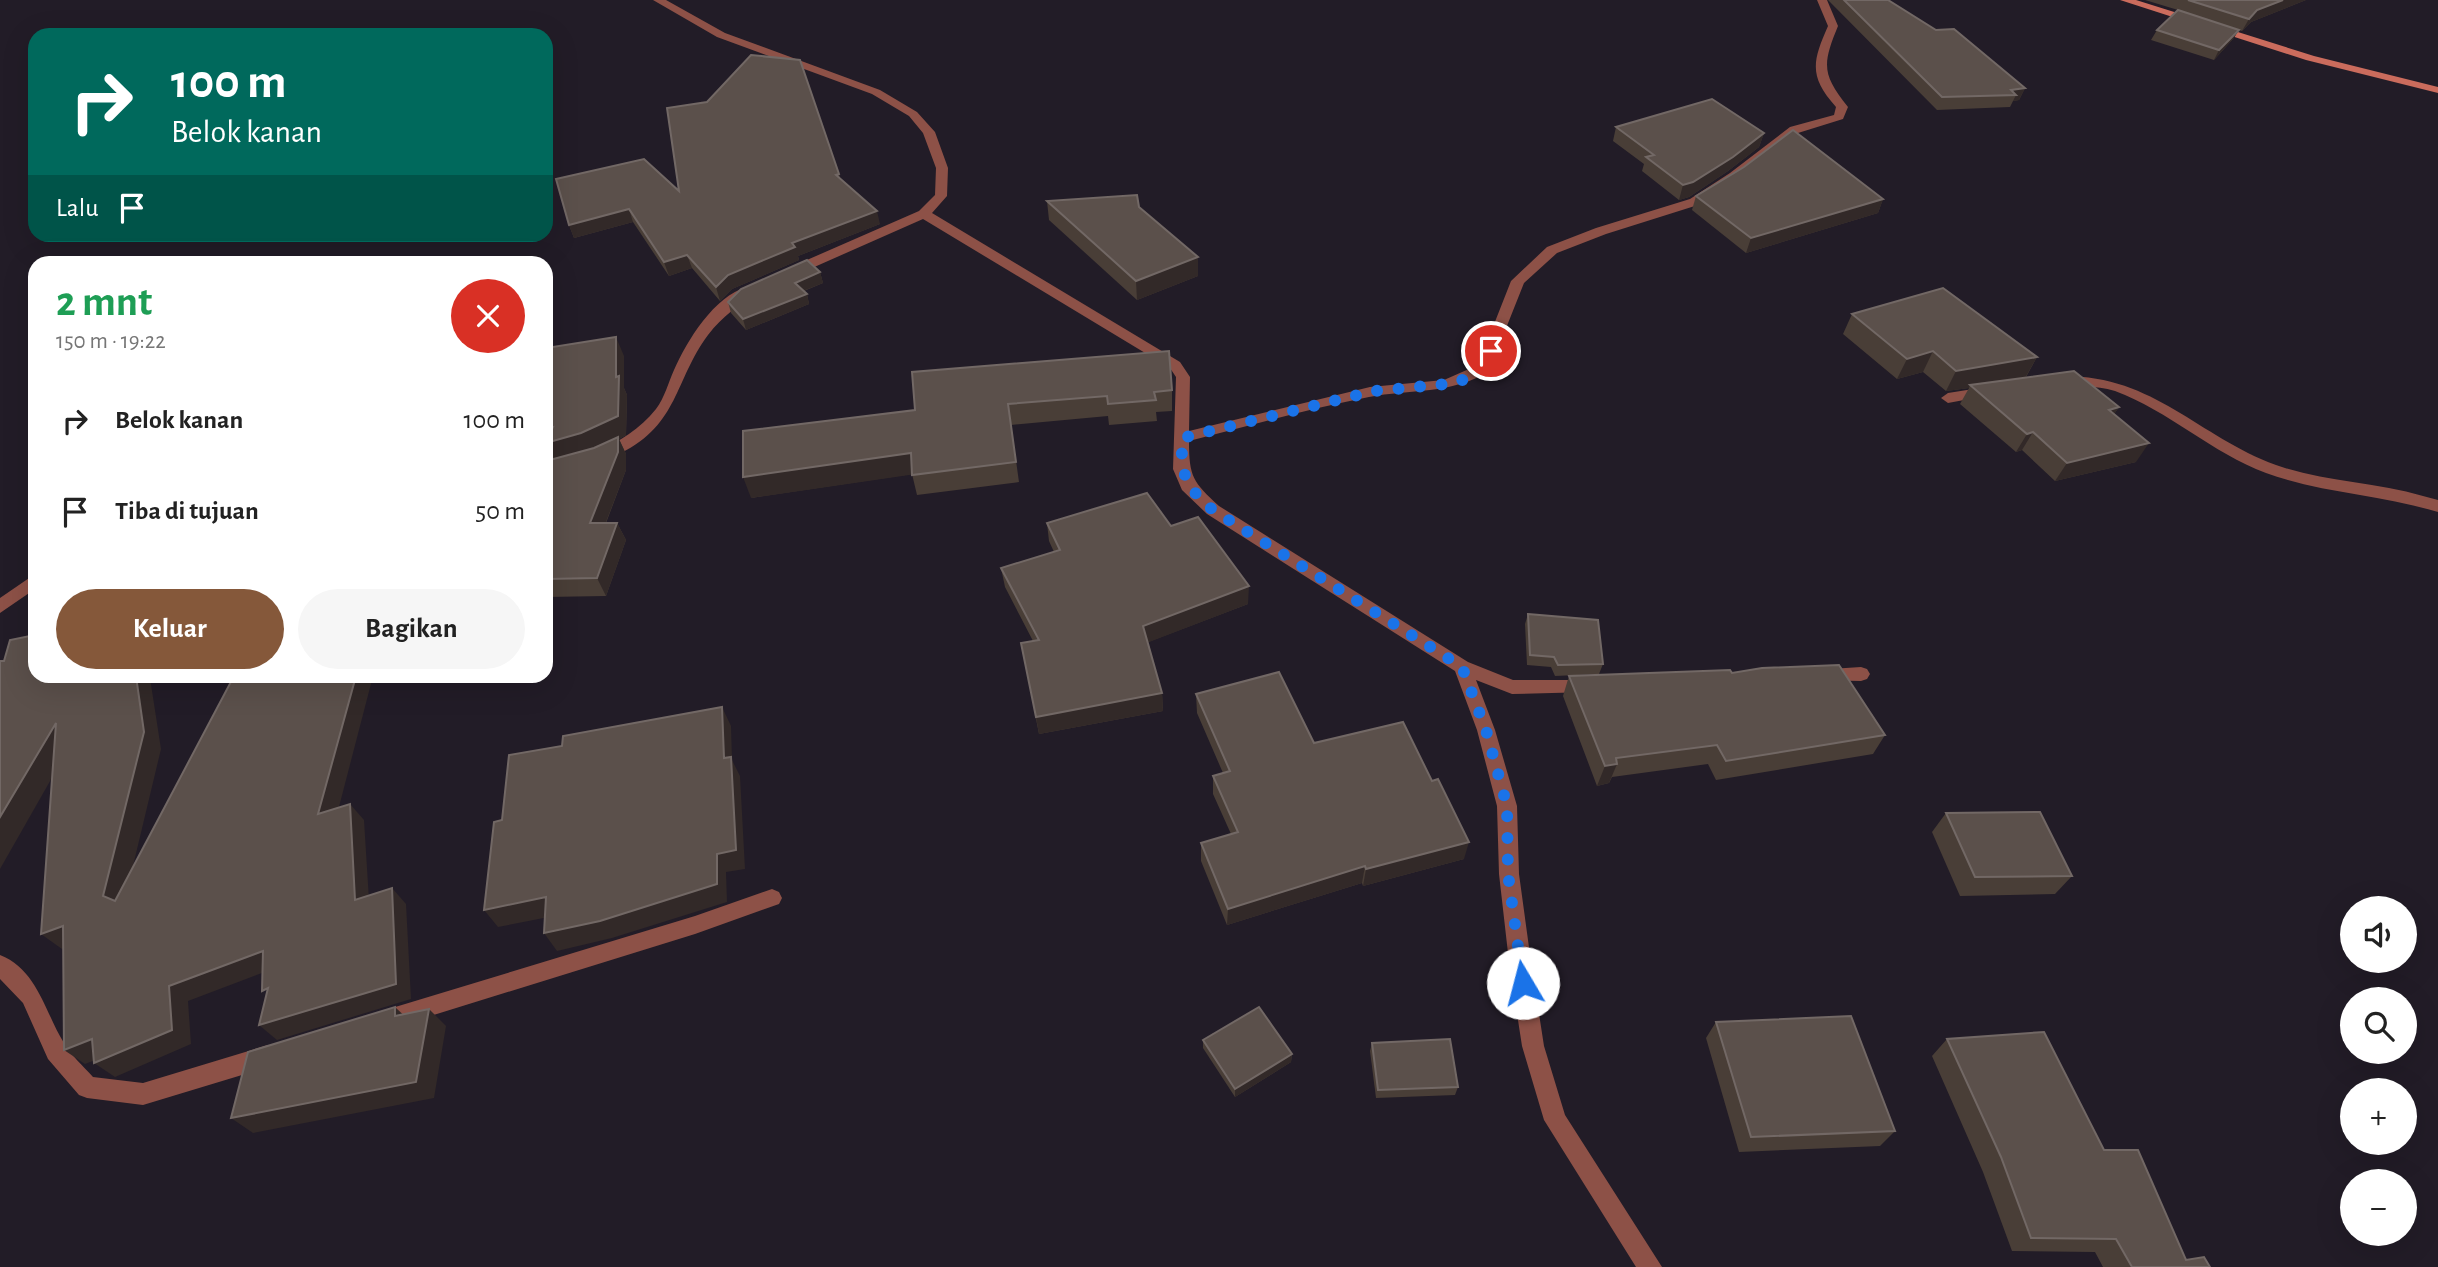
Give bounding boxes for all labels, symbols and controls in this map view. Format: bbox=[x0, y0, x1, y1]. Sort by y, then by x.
icon: right bbox=[56, 56, 147, 147]
text: 100 m bbox=[171, 58, 287, 107]
text: Belok kanan bbox=[171, 116, 322, 148]
icon: arrive bbox=[113, 189, 151, 227]
text: Lalu bbox=[56, 195, 99, 221]
button: close bbox=[451, 279, 525, 353]
text: 2 mnt bbox=[56, 281, 152, 323]
pin bbox=[1461, 321, 1521, 381]
text: 150 m · 19:22 bbox=[56, 330, 166, 353]
icon: arrive bbox=[1472, 332, 1510, 370]
icon: right bbox=[56, 402, 94, 440]
text: Belok kanan bbox=[115, 407, 243, 433]
text: 100 m bbox=[464, 407, 525, 433]
icon: arrive bbox=[56, 493, 94, 531]
text: Tiba di tujuan bbox=[115, 498, 259, 524]
text: 50 m bbox=[475, 498, 525, 524]
button: Keluar bbox=[56, 589, 284, 669]
button: Bagikan bbox=[298, 589, 525, 669]
map controls bbox=[2340, 896, 2417, 1246]
button: sound bbox=[2340, 896, 2417, 973]
position arrow bbox=[1486, 946, 1560, 1020]
button: search bbox=[2340, 987, 2417, 1064]
button: + bbox=[2340, 1078, 2417, 1155]
button: − bbox=[2340, 1169, 2417, 1246]

